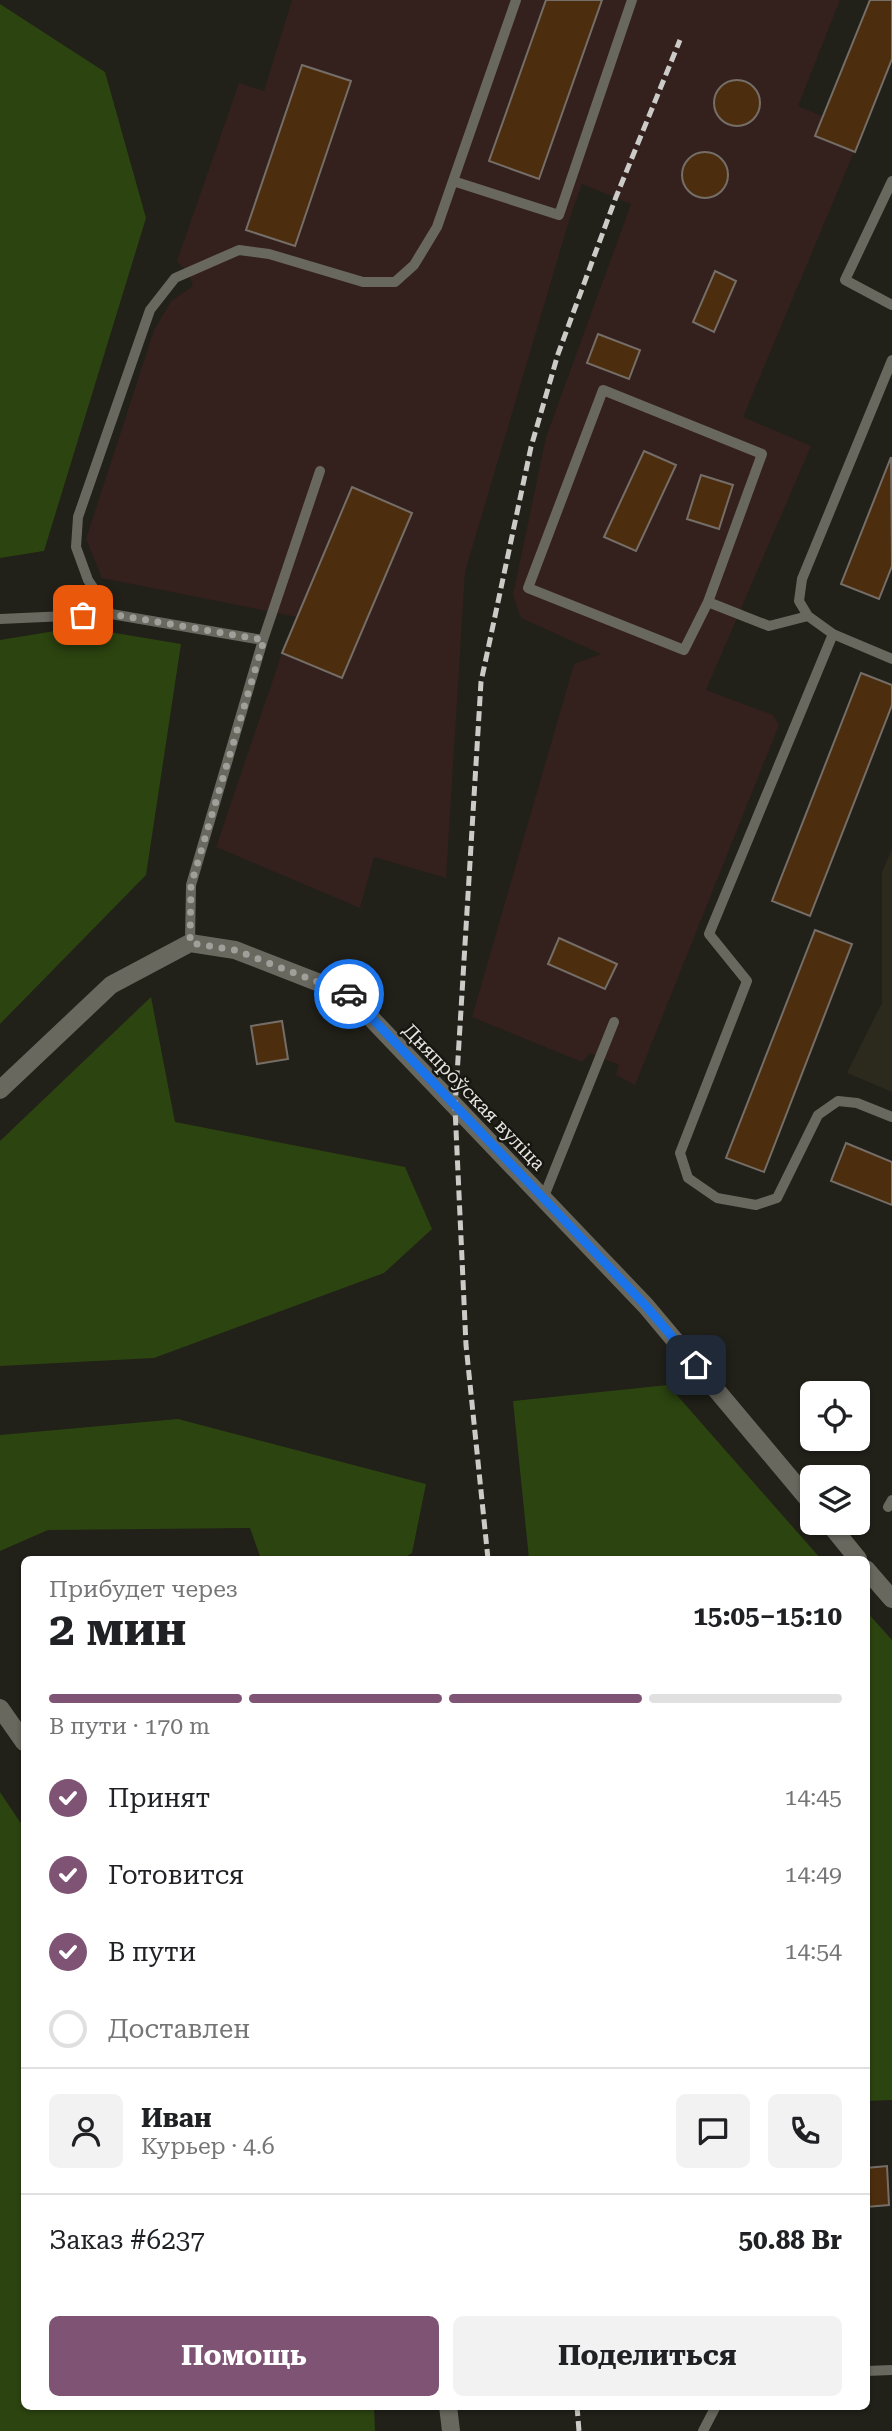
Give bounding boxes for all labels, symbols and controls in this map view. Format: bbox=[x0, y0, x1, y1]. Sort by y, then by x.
pin bbox=[53, 585, 113, 645]
icon: bag bbox=[64, 596, 102, 634]
courier bbox=[314, 959, 384, 1029]
icon: car bbox=[330, 975, 368, 1013]
street label: Дняпроўская вуліца bbox=[398, 1019, 551, 1176]
pin bbox=[666, 1335, 726, 1395]
icon: home bbox=[677, 1346, 715, 1384]
map controls bbox=[800, 1381, 870, 1535]
button: locate bbox=[800, 1381, 870, 1451]
button: layers bbox=[800, 1465, 870, 1535]
text: Прибудет через bbox=[49, 1576, 238, 1603]
text: 15:05–15:10 bbox=[693, 1601, 842, 1631]
text: 2 мин bbox=[49, 1602, 186, 1656]
text: В пути · 170 m bbox=[49, 1713, 210, 1740]
icon: check bbox=[49, 1779, 87, 1817]
text: Принят bbox=[108, 1783, 210, 1813]
text: 14:45 bbox=[785, 1784, 842, 1811]
icon: check bbox=[49, 1856, 87, 1894]
text: Готовится bbox=[108, 1860, 244, 1890]
text: 14:49 bbox=[785, 1861, 842, 1888]
icon: check bbox=[49, 1933, 87, 1971]
text: В пути bbox=[108, 1937, 196, 1967]
text: 14:54 bbox=[785, 1938, 842, 1965]
text: Доставлен bbox=[108, 2014, 250, 2044]
button: person bbox=[49, 2094, 123, 2168]
button: chat bbox=[676, 2094, 750, 2168]
button: phone bbox=[768, 2094, 842, 2168]
text: Иван bbox=[141, 2103, 212, 2133]
text: Курьер · 4.6 bbox=[141, 2133, 275, 2160]
text: Заказ #6237 bbox=[49, 2225, 205, 2255]
text: 50.88 Br bbox=[738, 2225, 842, 2255]
button: Помощь bbox=[49, 2316, 439, 2396]
button: Поделиться bbox=[453, 2316, 842, 2396]

